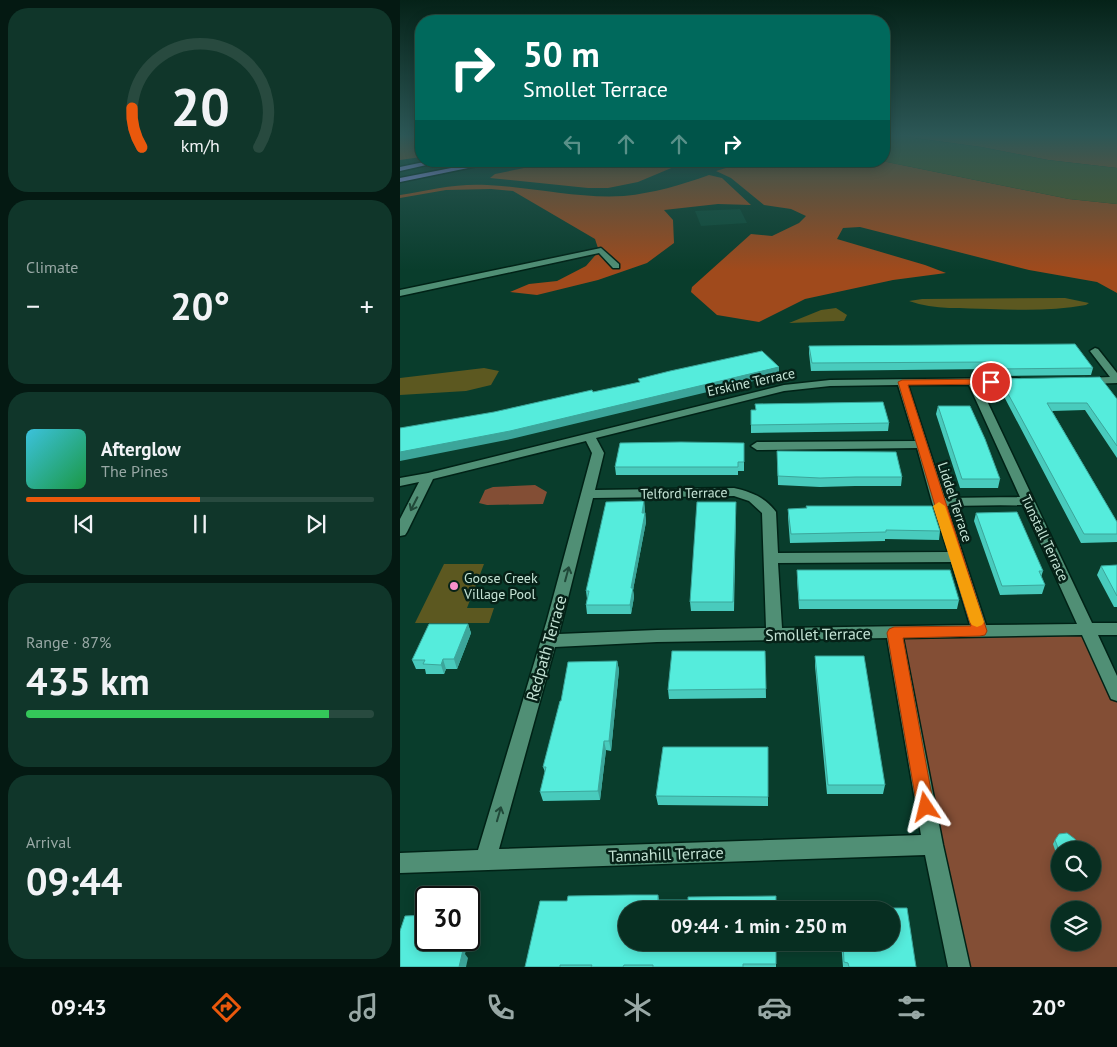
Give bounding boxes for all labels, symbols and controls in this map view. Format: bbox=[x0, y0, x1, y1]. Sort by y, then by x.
text: 50 m bbox=[523, 31, 600, 77]
icon: right bbox=[440, 35, 505, 100]
text: 20 bbox=[171, 73, 229, 140]
text: Smollet Terrace bbox=[523, 75, 668, 103]
icon: left bbox=[559, 130, 587, 158]
icon: ahead bbox=[612, 130, 640, 158]
icon: ahead bbox=[665, 130, 693, 158]
icon: right bbox=[718, 130, 746, 158]
text: km/h bbox=[180, 134, 220, 157]
text: Climate bbox=[26, 257, 78, 277]
text: 20° bbox=[170, 281, 230, 330]
text: − bbox=[26, 287, 40, 324]
text: + bbox=[360, 287, 374, 324]
pin bbox=[970, 361, 1012, 403]
street label: Erskine Terrace bbox=[705, 364, 797, 400]
icon: arrive bbox=[977, 368, 1005, 396]
text: Afterglow bbox=[101, 437, 181, 461]
street label: Liddel Terrace bbox=[934, 460, 976, 544]
text: The Pines bbox=[101, 461, 168, 481]
street label: Telford Terrace bbox=[640, 483, 728, 503]
street label: Tunstall Terrace bbox=[1017, 492, 1073, 584]
one-way arrow bbox=[409, 497, 419, 512]
icon: previous bbox=[70, 510, 98, 538]
icon: pause bbox=[186, 510, 214, 538]
icon: next bbox=[302, 510, 330, 538]
one-way arrow bbox=[563, 566, 572, 582]
place label: Goose Creek Village Pool bbox=[463, 569, 538, 603]
marker: Goose Creek Village Pool bbox=[448, 580, 460, 592]
street label: Redpath Terrace bbox=[521, 593, 571, 703]
street label: Smollet Terrace bbox=[765, 623, 871, 645]
text: Range · 87% bbox=[26, 632, 111, 652]
text: 435 km bbox=[26, 656, 150, 705]
position arrow bbox=[899, 780, 951, 832]
one-way arrow bbox=[494, 807, 504, 823]
text: Arrival bbox=[26, 832, 71, 852]
map controls bbox=[1051, 841, 1101, 951]
button: search bbox=[1051, 841, 1101, 891]
street label: Tannahill Terrace bbox=[608, 842, 724, 866]
text: 09:44 bbox=[26, 856, 122, 905]
speed limit sign: 30 bbox=[415, 886, 480, 951]
button: layers bbox=[1051, 901, 1101, 951]
text: 09:44 · 1 min · 250 m bbox=[671, 914, 847, 938]
icon: directions bbox=[209, 990, 244, 1025]
icon: music bbox=[346, 990, 381, 1025]
icon: phone bbox=[483, 990, 518, 1025]
icon: climate bbox=[620, 990, 655, 1025]
icon: car bbox=[757, 990, 792, 1025]
icon: filters bbox=[894, 990, 929, 1025]
text: 09:43 bbox=[51, 993, 107, 1021]
text: 20° bbox=[1031, 993, 1066, 1021]

